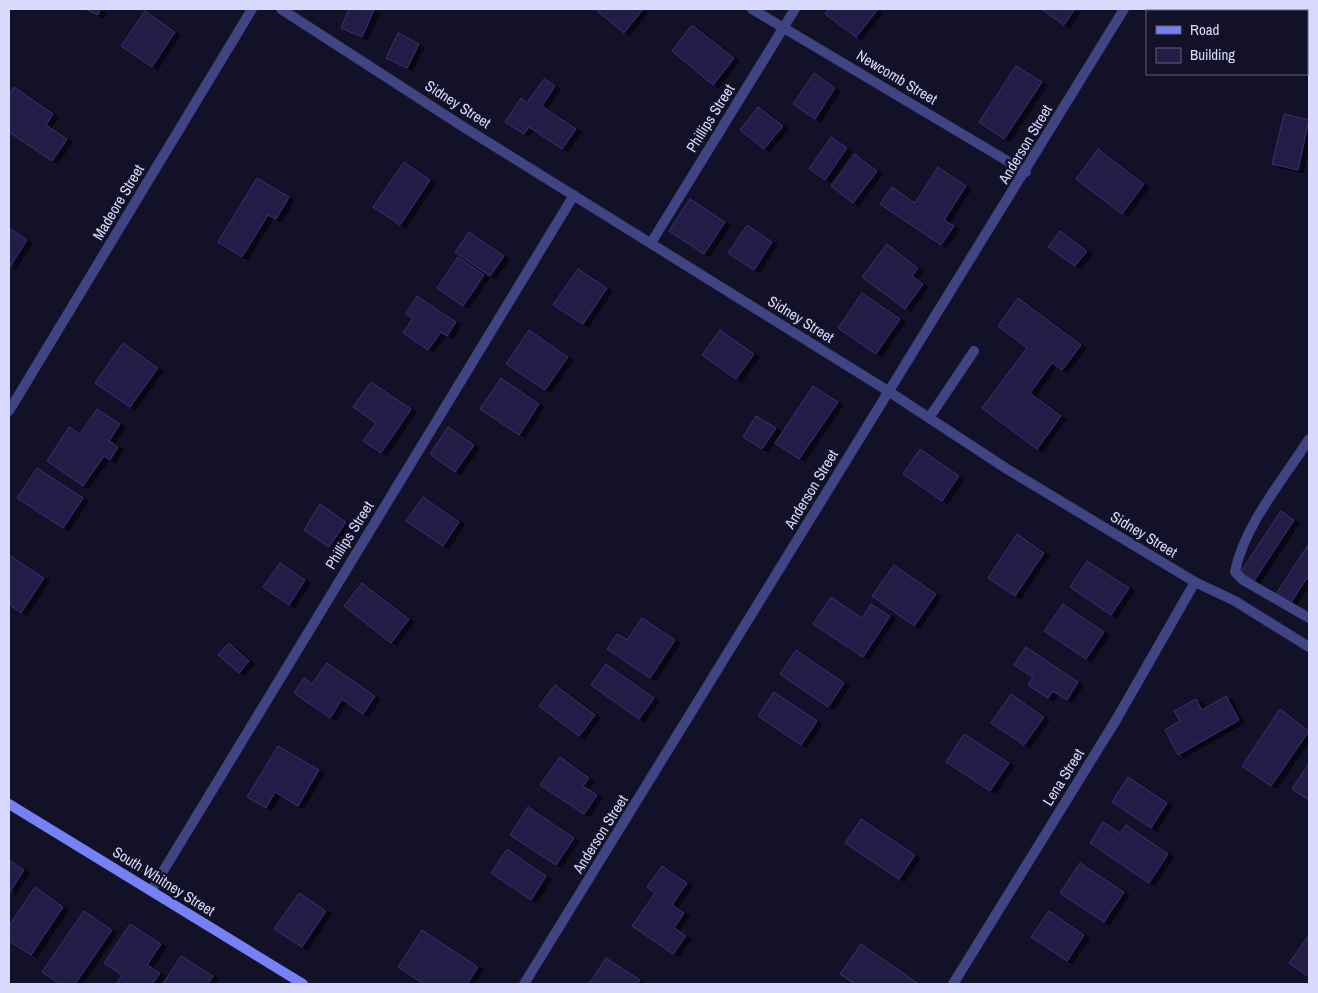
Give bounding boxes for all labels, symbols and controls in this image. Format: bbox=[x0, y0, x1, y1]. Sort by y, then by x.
legend bbox=[1146, 10, 1308, 75]
text: Road bbox=[1190, 19, 1219, 40]
text: Building bbox=[1190, 44, 1235, 65]
street label: Newcomb Street bbox=[853, 45, 942, 110]
street label: Sidney Street bbox=[421, 75, 495, 133]
street label: Phillips Street bbox=[681, 79, 740, 156]
street label: Anderson Street bbox=[993, 100, 1057, 188]
street label: Madeore Street bbox=[87, 160, 149, 244]
street label: Sidney Street bbox=[764, 290, 839, 348]
street label: Anderson Street bbox=[779, 445, 843, 533]
street label: Phillips Street bbox=[320, 496, 379, 573]
street label: Sidney Street bbox=[1107, 506, 1182, 562]
street label: Lena Street bbox=[1037, 744, 1089, 810]
street label: Anderson Street bbox=[567, 790, 633, 878]
street label: South Whitney Street bbox=[109, 841, 220, 921]

